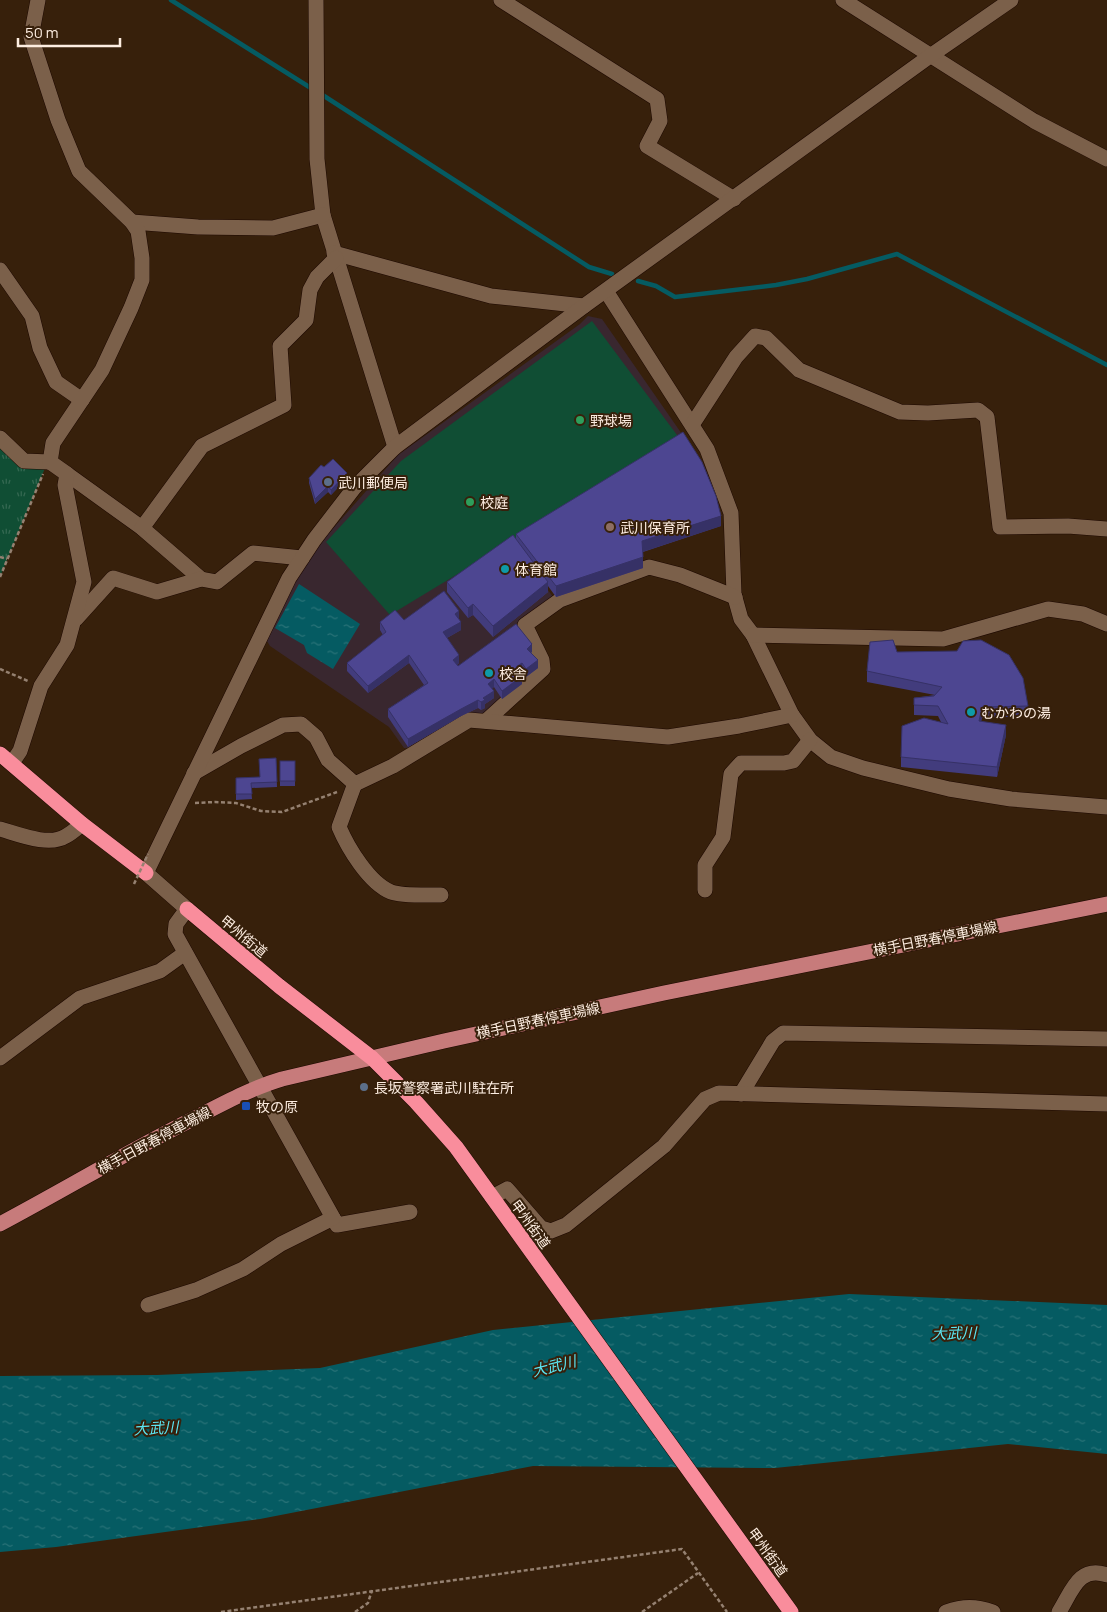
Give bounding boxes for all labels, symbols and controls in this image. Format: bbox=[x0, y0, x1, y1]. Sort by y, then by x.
scale bar bbox=[18, 15, 120, 47]
text: 50 m bbox=[25, 22, 59, 43]
place label: 野球場 bbox=[590, 411, 632, 430]
marker: 野球場 bbox=[574, 414, 586, 426]
place label: 武川郵便局 bbox=[338, 473, 408, 492]
marker: 武川郵便局 bbox=[322, 476, 334, 488]
place label: 校庭 bbox=[480, 493, 508, 512]
marker: 校庭 bbox=[464, 496, 476, 508]
place label: 武川保育所 bbox=[620, 518, 690, 537]
marker: 武川保育所 bbox=[604, 521, 616, 533]
place label: 体育館 bbox=[515, 560, 557, 579]
marker: 体育館 bbox=[499, 563, 511, 575]
place label: 校舎 bbox=[499, 664, 527, 683]
marker: 校舎 bbox=[483, 667, 495, 679]
place label: むかわの湯 bbox=[981, 703, 1051, 722]
marker: むかわの湯 bbox=[965, 706, 977, 718]
street label: 甲州街道 bbox=[216, 911, 272, 961]
street label: 横手日野春停車場線 bbox=[871, 917, 999, 959]
street label: 横手日野春停車場線 bbox=[474, 998, 602, 1042]
place label: 長坂警察署武川駐在所 bbox=[374, 1078, 514, 1097]
marker: 長坂警察署武川駐在所 bbox=[358, 1081, 370, 1093]
place label: 牧の原 bbox=[256, 1097, 298, 1116]
marker: 牧の原 bbox=[240, 1100, 252, 1112]
street label: 横手日野春停車場線 bbox=[94, 1102, 214, 1178]
street label: 甲州街道 bbox=[507, 1196, 555, 1252]
water label: 大武川 bbox=[931, 1322, 979, 1344]
water label: 大武川 bbox=[530, 1350, 580, 1382]
water label: 大武川 bbox=[133, 1416, 181, 1440]
street label: 甲州街道 bbox=[744, 1524, 792, 1580]

